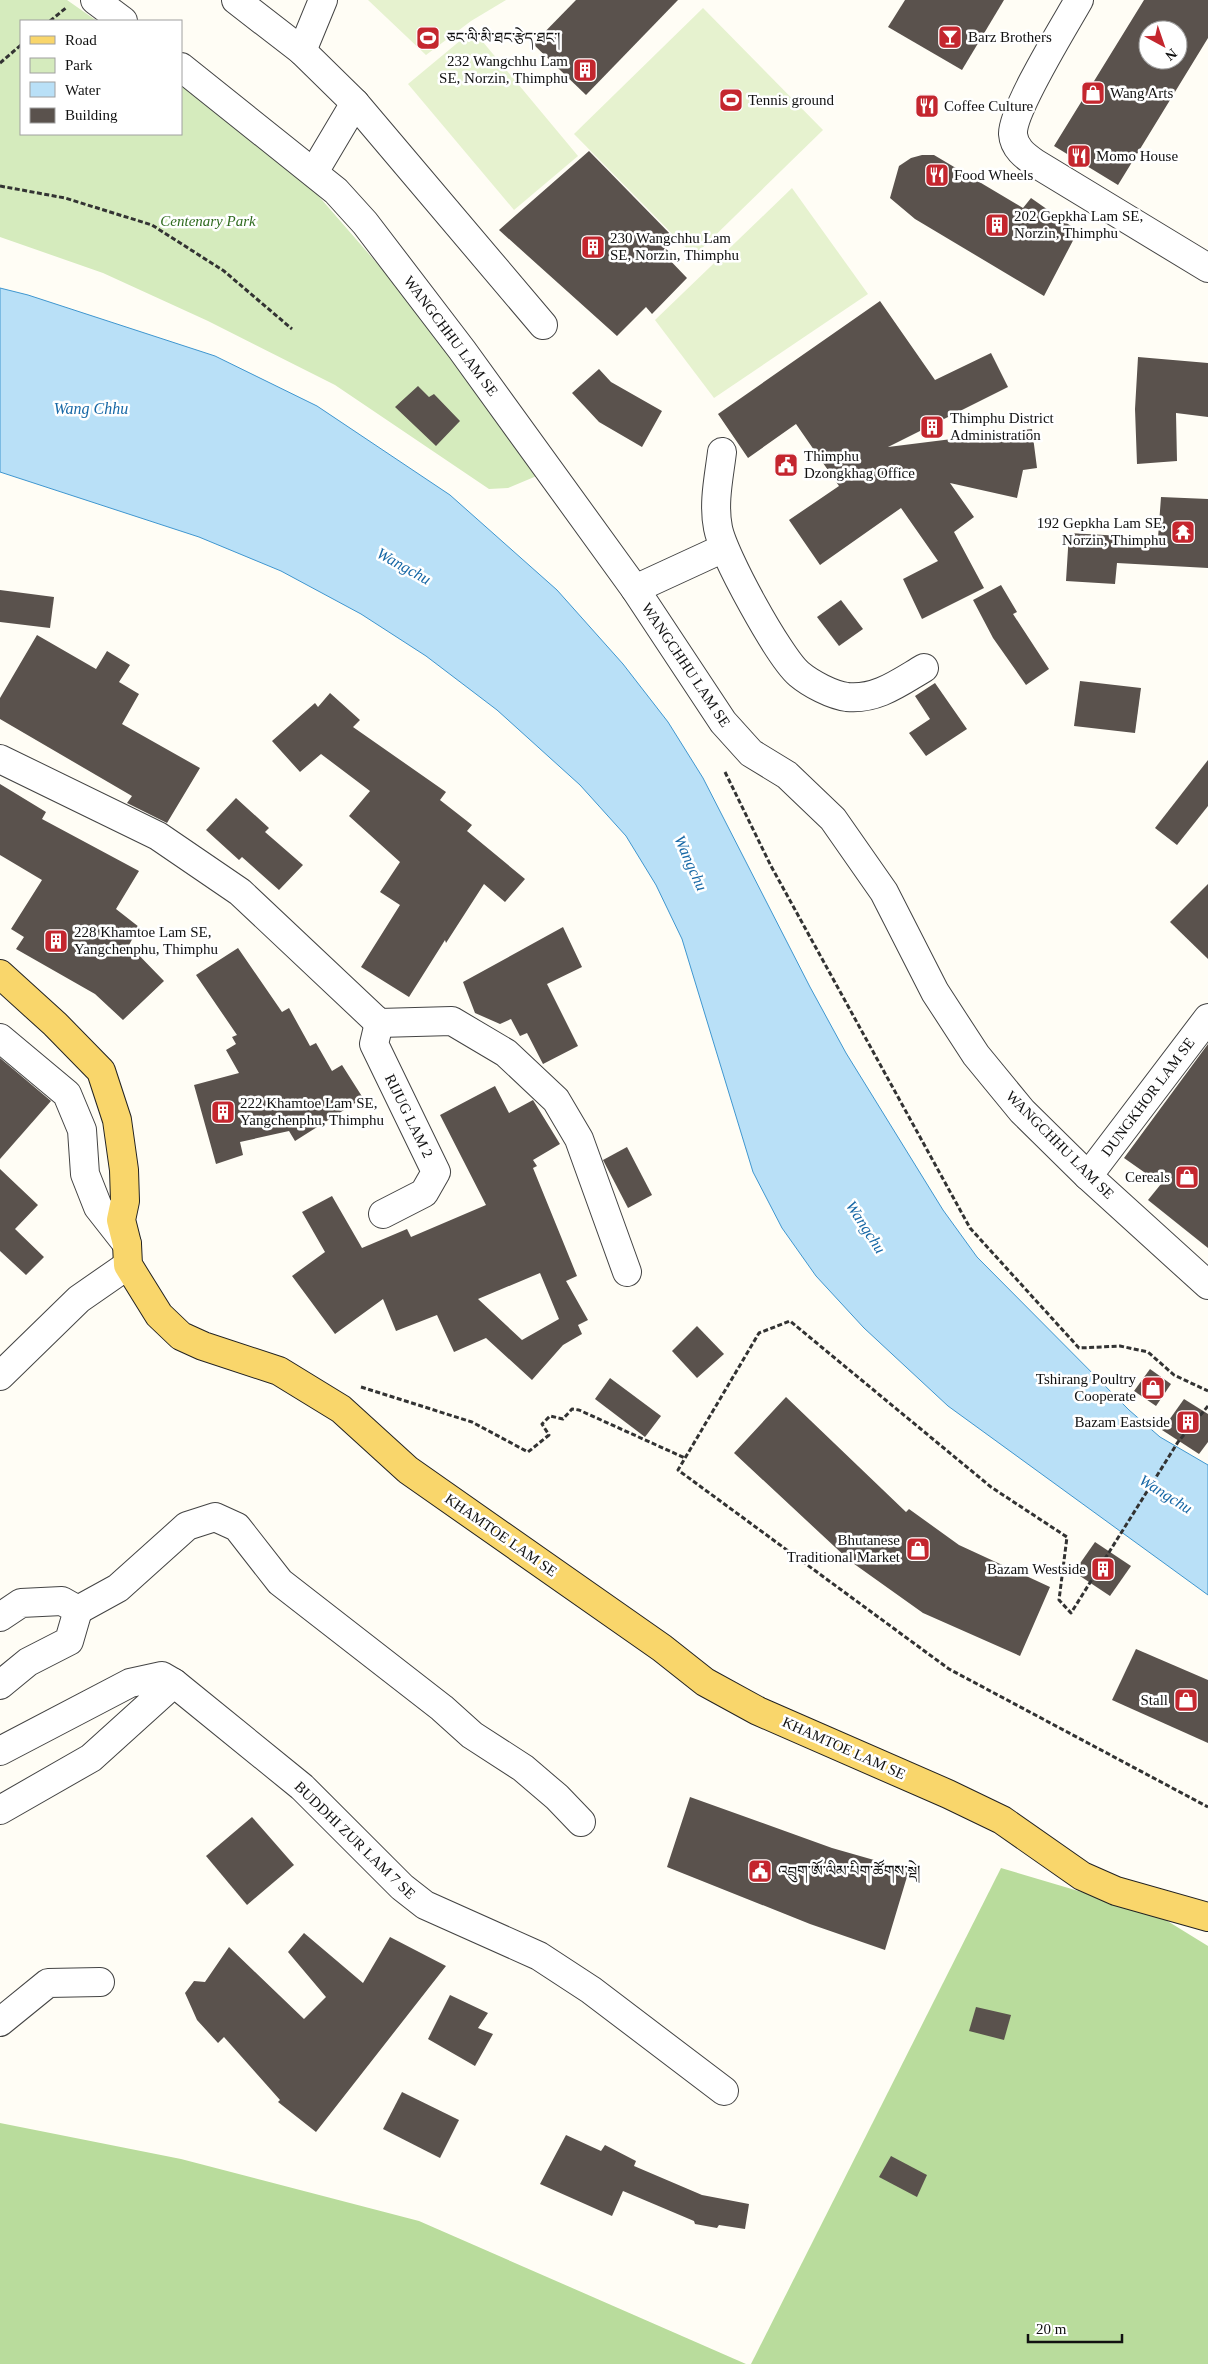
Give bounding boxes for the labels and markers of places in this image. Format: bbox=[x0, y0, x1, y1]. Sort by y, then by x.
bar icon: Barz Brothers bbox=[937, 24, 963, 50]
sports icon: ཅང་ལི་མི་ཐང་རྩེད་ཐང་། bbox=[415, 25, 441, 51]
place label: ཅང་ལི་མི་ཐང་རྩེད་ཐང་། bbox=[446, 27, 561, 51]
place label: Barz Brothers bbox=[968, 29, 1052, 45]
place label: 232 Wangchhu Lam SE, Norzin, Thimphu bbox=[439, 53, 568, 86]
building icon: 232 Wangchhu Lam SE, Norzin, Thimphu bbox=[572, 57, 598, 83]
shop icon: Wang Arts bbox=[1080, 80, 1106, 106]
place label: Wang Arts bbox=[1110, 85, 1174, 101]
sports icon: Tennis ground bbox=[718, 87, 744, 113]
place label: Tennis ground bbox=[748, 92, 835, 108]
restaurant icon: Coffee Culture bbox=[914, 93, 940, 119]
place label: Coffee Culture bbox=[944, 98, 1034, 114]
restaurant icon: Momo House bbox=[1066, 143, 1092, 169]
place label: Momo House bbox=[1096, 148, 1178, 164]
restaurant icon: Food Wheels bbox=[924, 162, 950, 188]
place label: Food Wheels bbox=[954, 167, 1033, 183]
place label: 202 Gepkha Lam SE, Norzin, Thimphu bbox=[1014, 208, 1143, 241]
building icon: 202 Gepkha Lam SE, Norzin, Thimphu bbox=[984, 212, 1010, 238]
place label: 230 Wangchhu Lam SE, Norzin, Thimphu bbox=[610, 230, 739, 263]
building icon: 230 Wangchhu Lam SE, Norzin, Thimphu bbox=[580, 234, 606, 260]
place label: Thimphu District Administration bbox=[950, 410, 1055, 443]
building icon: Thimphu District Administration bbox=[919, 414, 945, 440]
place label: Thimphu Dzongkhag Office bbox=[804, 448, 915, 481]
public building icon: Thimphu Dzongkhag Office bbox=[773, 452, 799, 478]
place label: 192 Gepkha Lam SE, Norzin, Thimphu bbox=[1037, 515, 1166, 548]
temple icon: 192 Gepkha Lam SE, Norzin, Thimphu bbox=[1170, 519, 1196, 545]
place label: 228 Khamtoe Lam SE, Yangchenphu, Thimphu bbox=[74, 924, 219, 957]
building icon: 228 Khamtoe Lam SE, Yangchenphu, Thimphu bbox=[43, 928, 69, 954]
place label: 222 Khamtoe Lam SE, Yangchenphu, Thimphu bbox=[240, 1095, 385, 1128]
building icon: 222 Khamtoe Lam SE, Yangchenphu, Thimphu bbox=[210, 1099, 236, 1125]
shop icon: Cereals bbox=[1174, 1164, 1200, 1190]
place label: Cereals bbox=[1125, 1169, 1170, 1185]
place label: Tshirang Poultry Cooperate bbox=[1036, 1371, 1136, 1404]
shop icon: Tshirang Poultry Cooperate bbox=[1140, 1375, 1166, 1401]
building icon: Bazam Eastside bbox=[1175, 1409, 1201, 1435]
place label: Bazam Eastside bbox=[1075, 1414, 1170, 1430]
place label: Bhutanese Traditional Market bbox=[787, 1532, 901, 1565]
shop icon: Bhutanese Traditional Market bbox=[905, 1536, 931, 1562]
building icon: Bazam Westside bbox=[1090, 1556, 1116, 1582]
place label: Bazam Westside bbox=[987, 1561, 1086, 1577]
shop icon: Stall bbox=[1173, 1687, 1199, 1713]
place label: Stall bbox=[1140, 1692, 1168, 1708]
public building icon: འབྲུག་ཨོ་ལིམ་པིག་ཚོགས་སྡེ། bbox=[747, 1858, 773, 1884]
place label: འབྲུག་ཨོ་ལིམ་པིག་ཚོགས་སྡེ། bbox=[778, 1859, 921, 1884]

